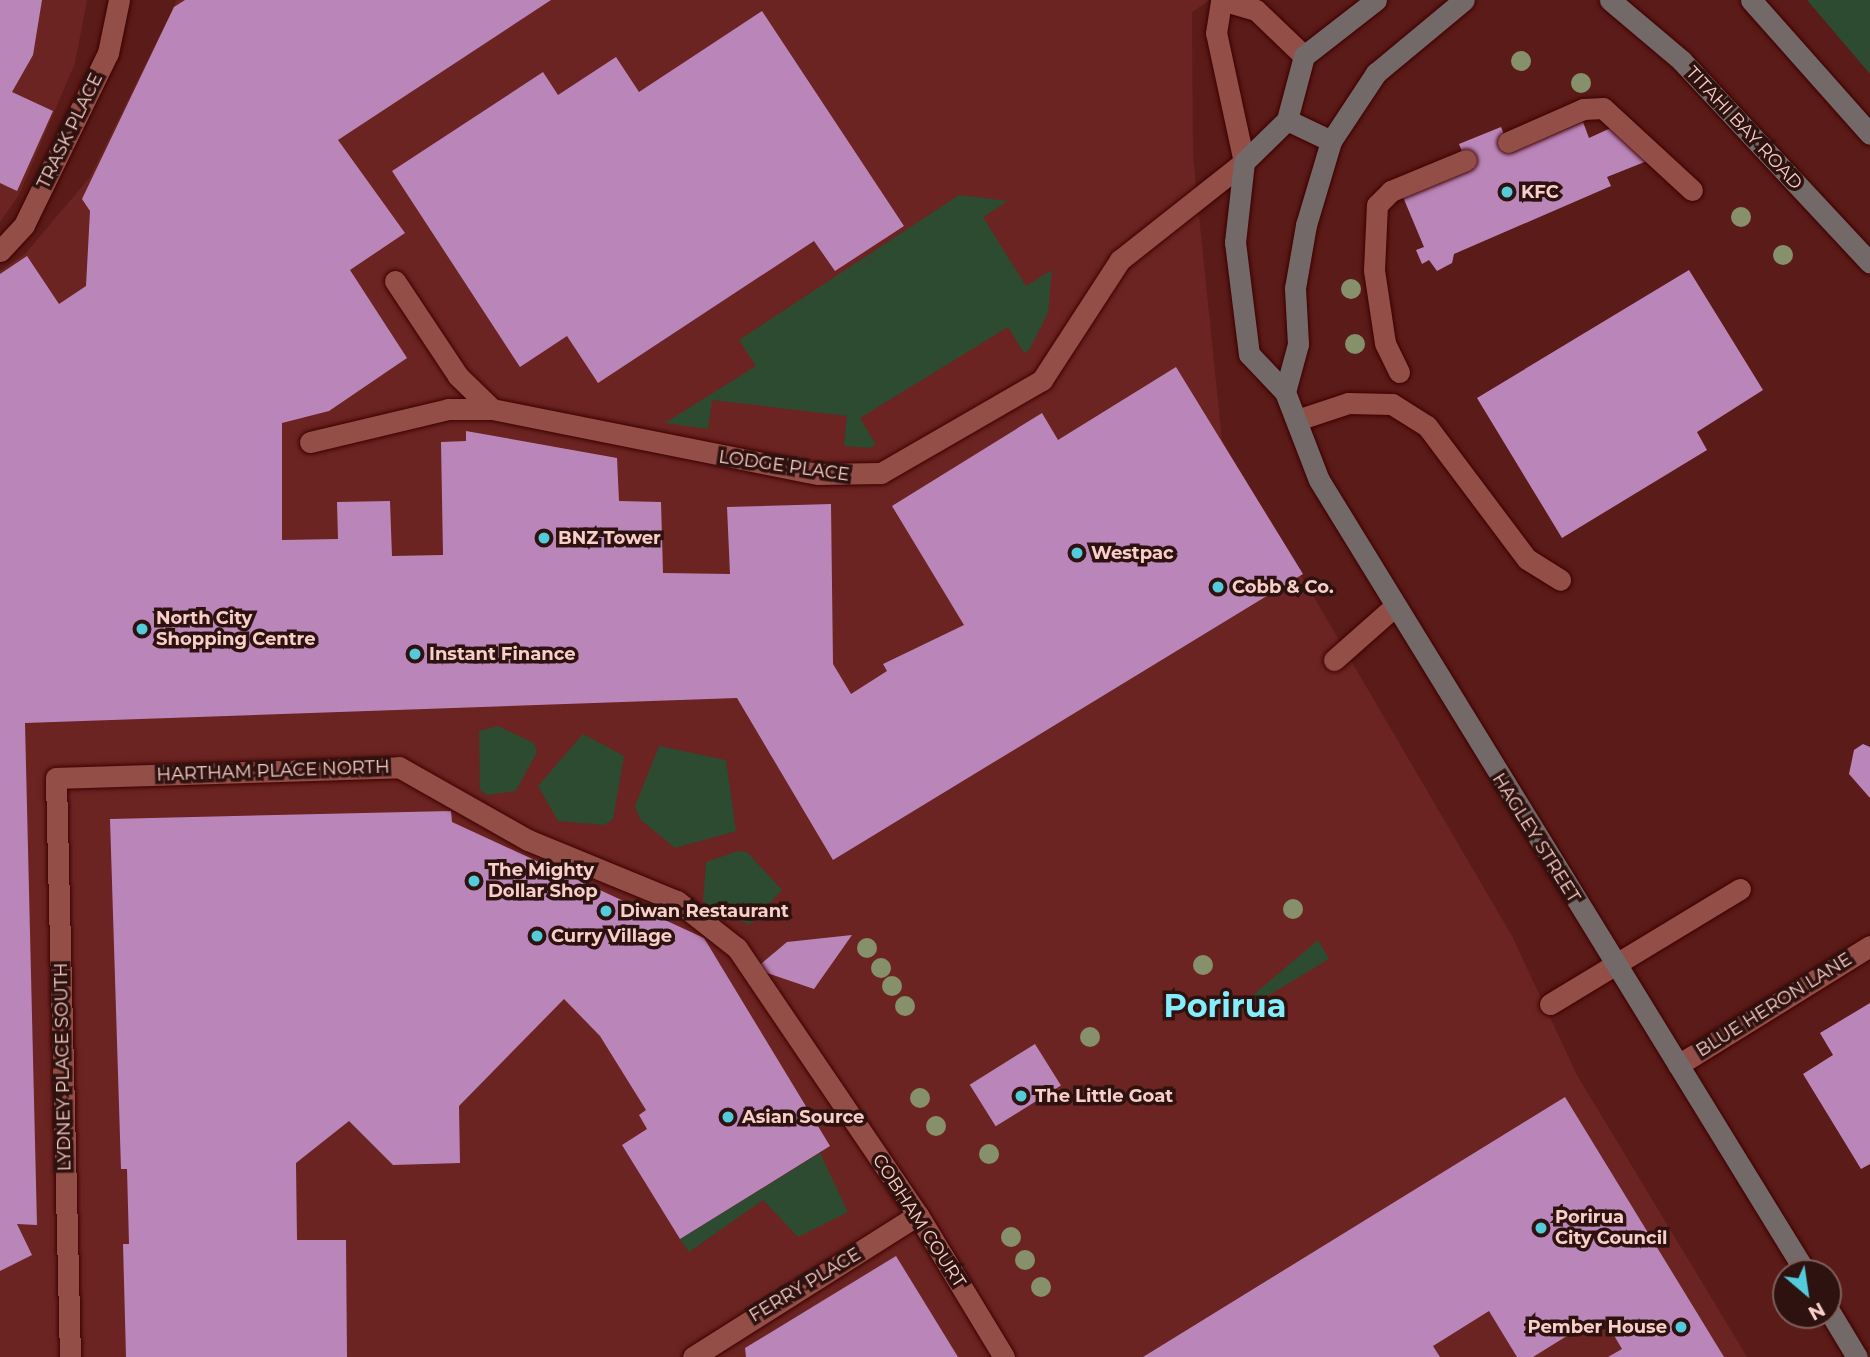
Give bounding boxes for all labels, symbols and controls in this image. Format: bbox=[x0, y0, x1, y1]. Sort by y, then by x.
street label: TITAHI BAY ROAD bbox=[1681, 62, 1807, 194]
street label: TRASK PLACE bbox=[33, 70, 107, 192]
place label: KFC bbox=[1521, 181, 1559, 203]
marker: KFC bbox=[1499, 184, 1515, 200]
street label: LODGE PLACE bbox=[717, 446, 851, 486]
place label: BNZ Tower bbox=[558, 527, 661, 549]
marker: BNZ Tower bbox=[536, 530, 552, 546]
place label: Westpac bbox=[1091, 542, 1174, 564]
marker: Westpac bbox=[1069, 545, 1085, 561]
place label: Cobb & Co. bbox=[1232, 576, 1334, 598]
marker: Cobb & Co. bbox=[1210, 579, 1226, 595]
place label: North City Shopping Centre bbox=[156, 608, 316, 650]
marker: North City Shopping Centre bbox=[134, 621, 150, 637]
place label: Instant Finance bbox=[429, 643, 576, 665]
marker: Instant Finance bbox=[407, 646, 423, 662]
street label: HARTHAM PLACE NORTH bbox=[156, 756, 390, 786]
street label: HAGLEY STREET bbox=[1487, 769, 1585, 907]
place label: The Mighty Dollar Shop bbox=[488, 860, 598, 903]
marker: The Mighty Dollar Shop bbox=[466, 873, 482, 889]
place label: Diwan Restaurant bbox=[620, 900, 789, 922]
marker: Diwan Restaurant bbox=[598, 903, 614, 919]
place label: Curry Village bbox=[551, 925, 672, 947]
marker: Curry Village bbox=[529, 928, 545, 944]
street label: BLUE HERON LANE bbox=[1692, 948, 1856, 1062]
street label: LYDNEY PLACE SOUTH bbox=[50, 962, 76, 1172]
district label: Porirua bbox=[1164, 987, 1286, 1025]
place label: The Little Goat bbox=[1035, 1085, 1173, 1107]
marker: The Little Goat bbox=[1013, 1088, 1029, 1104]
place label: Asian Source bbox=[742, 1106, 864, 1128]
marker: Asian Source bbox=[720, 1109, 736, 1125]
street label: COBHAM COURT bbox=[868, 1150, 970, 1292]
place label: Porirua City Council bbox=[1555, 1207, 1667, 1250]
marker: Porirua City Council bbox=[1533, 1220, 1549, 1236]
street label: FERRY PLACE bbox=[745, 1243, 865, 1327]
north arrow bbox=[1772, 1259, 1842, 1329]
text: N bbox=[1804, 1297, 1829, 1325]
place label: Pember House bbox=[1528, 1316, 1667, 1338]
marker: Pember House bbox=[1673, 1319, 1689, 1335]

